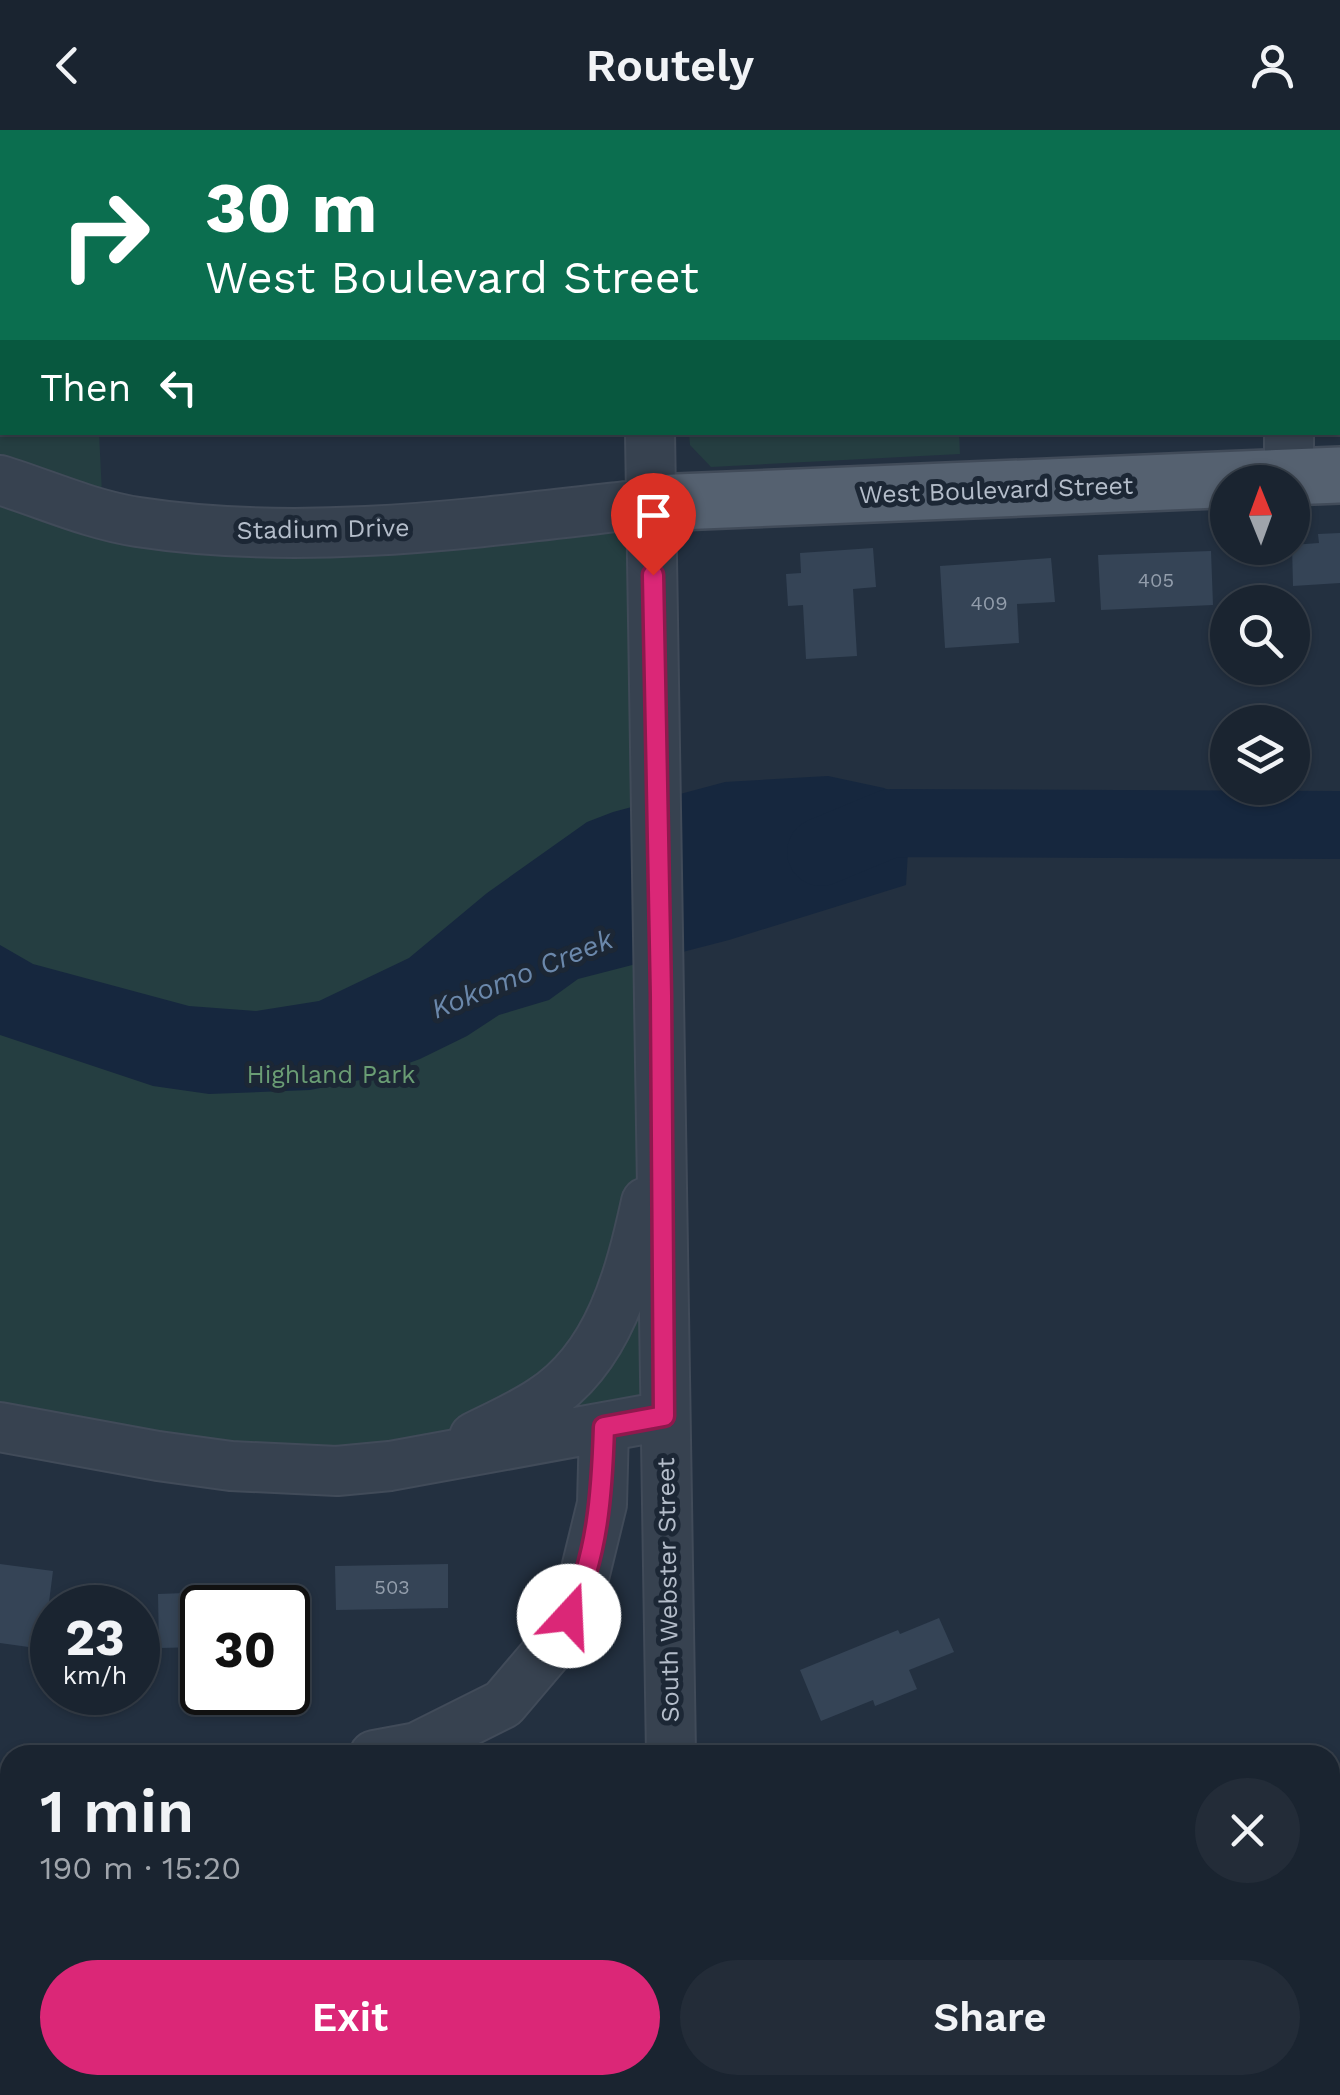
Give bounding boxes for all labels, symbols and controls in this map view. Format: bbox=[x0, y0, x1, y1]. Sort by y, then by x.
icon: back bbox=[40, 38, 95, 93]
icon: person bbox=[1245, 38, 1300, 93]
text: Routely bbox=[586, 39, 754, 92]
text: 30 m bbox=[205, 167, 377, 249]
icon: right bbox=[40, 170, 170, 300]
text: West Boulevard Street bbox=[205, 251, 699, 304]
icon: left bbox=[151, 360, 206, 415]
text: Then bbox=[40, 366, 131, 410]
north arrow bbox=[1210, 465, 1310, 565]
map controls bbox=[1210, 465, 1310, 805]
street label: West Boulevard Street bbox=[858, 471, 1134, 509]
pin bbox=[611, 473, 696, 576]
icon: arrive bbox=[626, 488, 681, 543]
street label: Stadium Drive bbox=[236, 513, 410, 545]
house number: 405 bbox=[1138, 568, 1174, 592]
button: search bbox=[1210, 585, 1310, 685]
house number: 409 bbox=[971, 591, 1008, 615]
button: layers bbox=[1210, 705, 1310, 805]
water label: Kokomo Creek bbox=[426, 922, 618, 1025]
park label: Highland Park bbox=[246, 1060, 416, 1089]
street label: South Webster Street bbox=[651, 1457, 685, 1723]
position arrow bbox=[517, 1564, 621, 1668]
house number: 503 bbox=[374, 1575, 410, 1599]
speed limit sign: 30 bbox=[180, 1585, 310, 1715]
text: 23 bbox=[65, 1608, 125, 1667]
text: km/h bbox=[63, 1661, 127, 1690]
text: 1 min bbox=[40, 1776, 194, 1847]
button: close bbox=[1195, 1778, 1300, 1883]
text: 190 m · 15:20 bbox=[40, 1849, 241, 1887]
button: Exit bbox=[40, 1960, 660, 2075]
button: Share bbox=[680, 1960, 1300, 2075]

